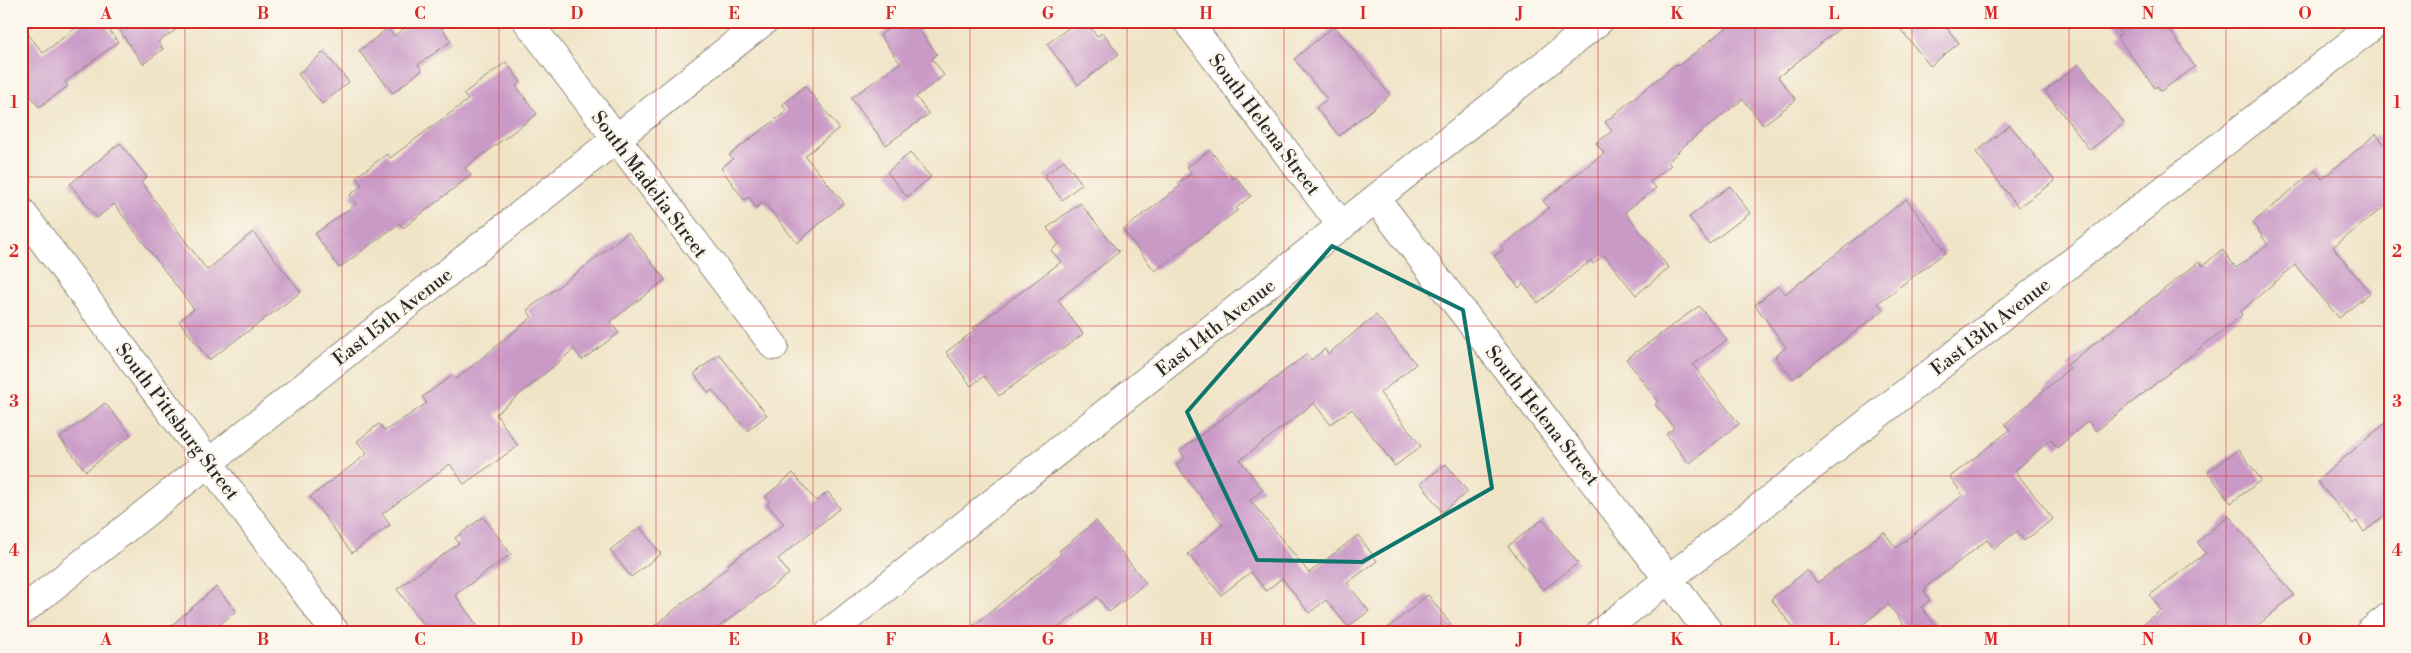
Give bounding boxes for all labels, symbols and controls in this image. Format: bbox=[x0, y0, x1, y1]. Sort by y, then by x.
text: A bbox=[99, 4, 112, 24]
text: B bbox=[257, 4, 269, 24]
text: C bbox=[414, 4, 426, 24]
text: D bbox=[571, 4, 584, 24]
text: E bbox=[728, 4, 740, 24]
text: F bbox=[885, 4, 897, 24]
text: G bbox=[1042, 4, 1055, 24]
text: H bbox=[1199, 4, 1213, 24]
text: I bbox=[1360, 4, 1366, 24]
text: J bbox=[1515, 4, 1523, 24]
text: K bbox=[1671, 4, 1685, 24]
text: L bbox=[1829, 4, 1840, 24]
text: M bbox=[1984, 4, 1999, 24]
text: N bbox=[2142, 4, 2155, 24]
text: O bbox=[2298, 4, 2312, 24]
street label: South Helena Street bbox=[1203, 49, 1325, 200]
text: 1 bbox=[10, 93, 18, 113]
text: 1 bbox=[2393, 93, 2401, 113]
street label: South Madelia Street bbox=[586, 106, 713, 263]
text: 2 bbox=[9, 242, 19, 262]
text: 2 bbox=[2392, 242, 2402, 262]
street label: East 15th Avenue bbox=[328, 263, 457, 371]
street label: East 13th Avenue bbox=[1926, 273, 2055, 381]
street label: East 14th Avenue bbox=[1151, 274, 1280, 382]
street label: South Pittsburg Street bbox=[110, 338, 244, 505]
street label: South Helena Street bbox=[1480, 341, 1605, 491]
text: 3 bbox=[9, 392, 19, 412]
text: 3 bbox=[2392, 392, 2402, 412]
text: 4 bbox=[9, 541, 20, 561]
text: 4 bbox=[2392, 541, 2403, 561]
text: A bbox=[99, 630, 112, 650]
text: B bbox=[257, 630, 269, 650]
text: C bbox=[414, 630, 426, 650]
text: D bbox=[571, 630, 584, 650]
text: E bbox=[728, 630, 740, 650]
text: F bbox=[885, 630, 897, 650]
text: G bbox=[1042, 630, 1055, 650]
text: H bbox=[1199, 630, 1213, 650]
text: I bbox=[1360, 630, 1366, 650]
text: J bbox=[1515, 630, 1523, 650]
text: K bbox=[1671, 630, 1685, 650]
text: L bbox=[1829, 630, 1840, 650]
text: M bbox=[1984, 630, 1999, 650]
text: N bbox=[2142, 630, 2155, 650]
text: O bbox=[2298, 630, 2312, 650]

